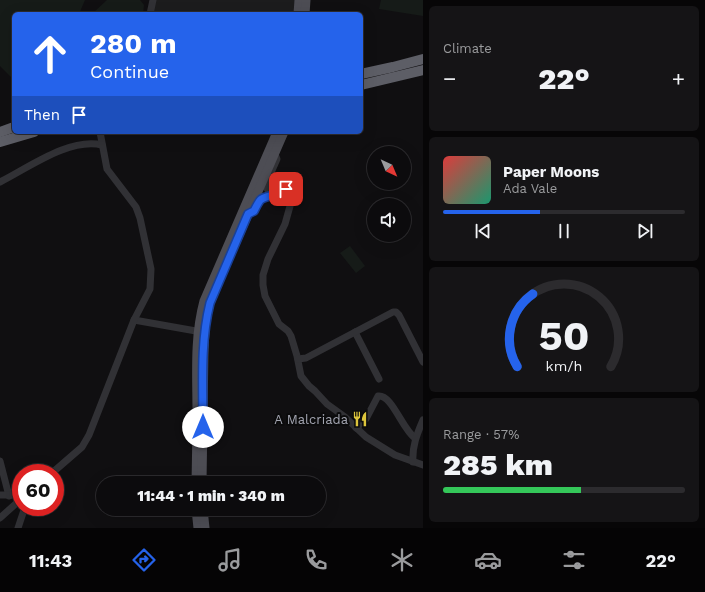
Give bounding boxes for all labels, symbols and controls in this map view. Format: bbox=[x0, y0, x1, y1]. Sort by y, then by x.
text: 280 m bbox=[90, 27, 177, 60]
icon: ahead bbox=[24, 28, 76, 80]
text: Climate bbox=[443, 41, 492, 56]
text: Continue bbox=[90, 61, 169, 82]
text: 22° bbox=[538, 61, 590, 96]
text: − bbox=[443, 66, 456, 91]
text: + bbox=[672, 66, 685, 91]
icon: arrive bbox=[68, 104, 90, 126]
text: Then bbox=[24, 106, 60, 124]
north arrow bbox=[367, 146, 411, 190]
map controls bbox=[367, 146, 411, 242]
text: Paper Moons bbox=[503, 163, 599, 181]
pin bbox=[269, 172, 303, 206]
icon: arrive bbox=[275, 178, 297, 200]
text: Ada Vale bbox=[503, 181, 557, 196]
button: sound bbox=[367, 198, 411, 242]
icon: previous bbox=[472, 220, 494, 242]
icon: pause bbox=[553, 220, 575, 242]
icon: next bbox=[634, 220, 656, 242]
text: 50 bbox=[538, 311, 590, 360]
text: km/h bbox=[546, 358, 582, 374]
position arrow bbox=[182, 406, 224, 448]
restaurant icon: A Malcriada bbox=[351, 410, 369, 428]
place label: A Malcriada bbox=[274, 412, 349, 427]
text: Range · 57% bbox=[443, 427, 519, 442]
text: 285 km bbox=[443, 447, 553, 482]
speed limit sign: 60 bbox=[12, 464, 64, 516]
text: 11:44 · 1 min · 340 m bbox=[137, 487, 285, 505]
icon: directions bbox=[130, 546, 158, 574]
icon: music bbox=[216, 546, 244, 574]
icon: phone bbox=[302, 546, 330, 574]
icon: climate bbox=[388, 546, 416, 574]
icon: car bbox=[474, 546, 502, 574]
icon: filters bbox=[560, 546, 588, 574]
text: 11:43 bbox=[29, 550, 72, 571]
text: 22° bbox=[646, 550, 676, 571]

